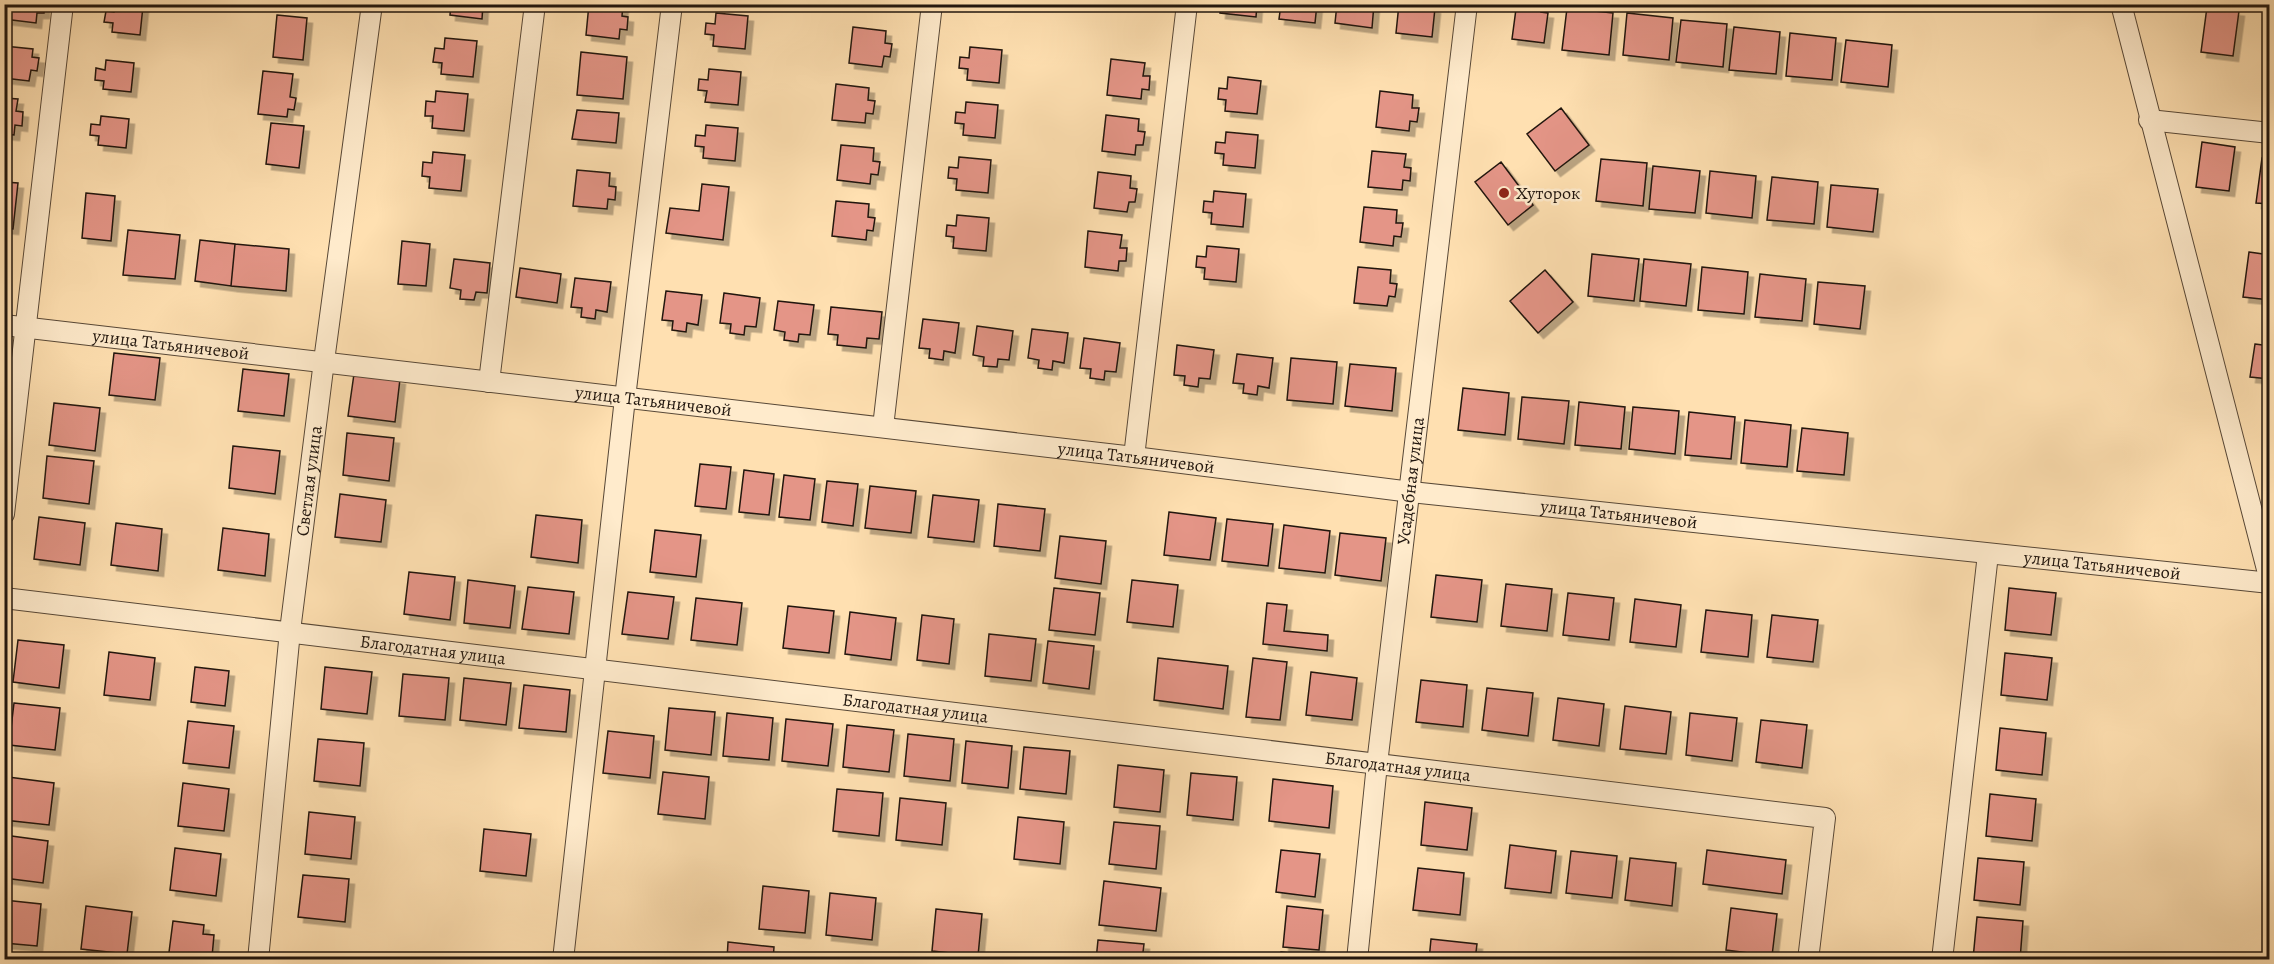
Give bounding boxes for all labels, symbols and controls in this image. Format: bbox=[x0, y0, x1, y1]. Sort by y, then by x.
place label: Хуторок bbox=[1516, 181, 1580, 205]
marker: Хуторок bbox=[1497, 186, 1511, 200]
street label: улица Татьяничевой bbox=[90, 323, 250, 366]
street label: улица Татьяничевой bbox=[573, 380, 733, 422]
street label: Усадебная улица bbox=[1391, 415, 1430, 546]
street label: Светлая улица bbox=[290, 423, 328, 537]
street label: улица Татьяничевой bbox=[1056, 436, 1216, 479]
street label: улица Татьяничевой bbox=[1538, 494, 1699, 534]
street label: улица Татьяничевой bbox=[2022, 545, 2182, 585]
street label: Благодатная улица bbox=[359, 629, 508, 671]
street label: Благодатная улица bbox=[841, 687, 990, 729]
street label: Благодатная улица bbox=[1324, 746, 1473, 787]

